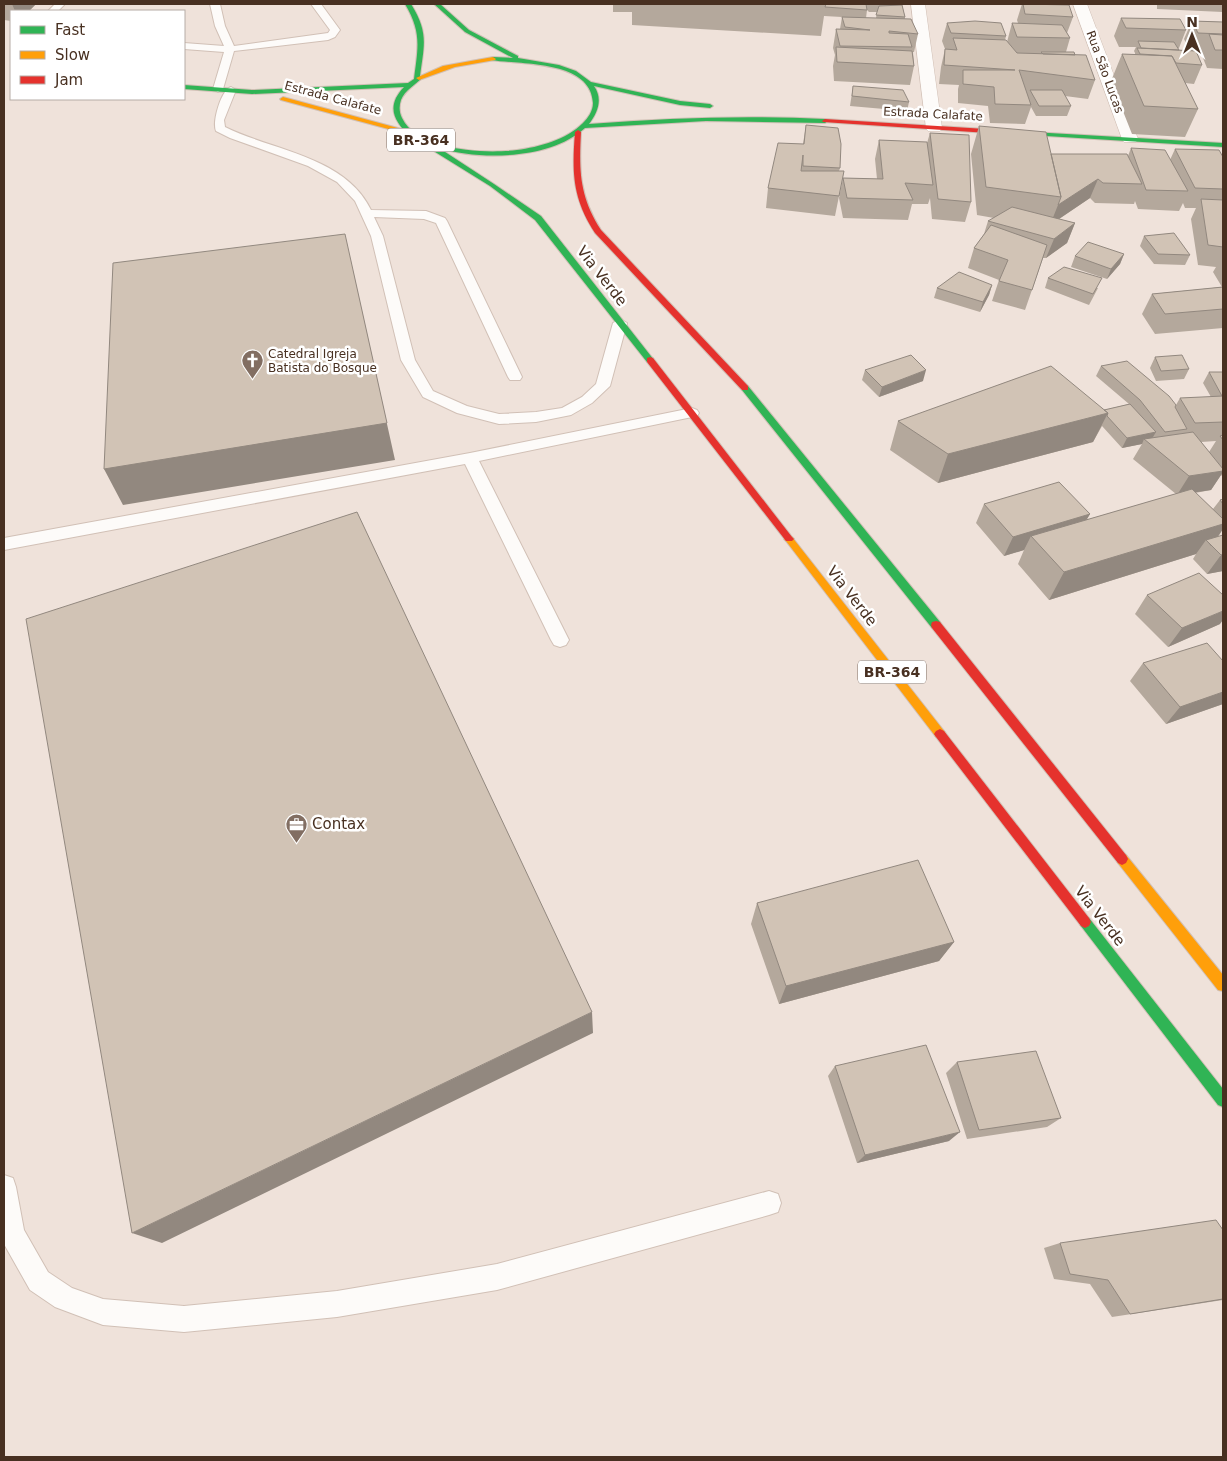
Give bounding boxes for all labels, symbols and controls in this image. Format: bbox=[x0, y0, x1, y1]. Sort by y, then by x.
legend bbox=[10, 10, 185, 100]
north arrow bbox=[1167, 10, 1217, 60]
text: N bbox=[1186, 14, 1198, 30]
text: Fast bbox=[55, 21, 85, 39]
street label: Rua São Lucas bbox=[1084, 29, 1126, 115]
text: Slow bbox=[55, 46, 90, 64]
text: Jam bbox=[54, 71, 83, 89]
street label: Estrada Calafate bbox=[283, 78, 383, 118]
street label: Estrada Calafate bbox=[883, 104, 983, 124]
road number: BR-364 bbox=[387, 128, 455, 152]
street label: Via Verde bbox=[573, 242, 631, 310]
place label: Catedral Igreja Batista do Bosque bbox=[268, 347, 377, 375]
church icon: Catedral Igreja Batista do Bosque bbox=[240, 349, 264, 380]
street label: Via Verde bbox=[823, 562, 881, 630]
road number: BR-364 bbox=[858, 660, 926, 684]
office icon: Contax bbox=[284, 812, 308, 843]
place label: Contax bbox=[312, 815, 365, 833]
street label: Via Verde bbox=[1071, 882, 1129, 950]

